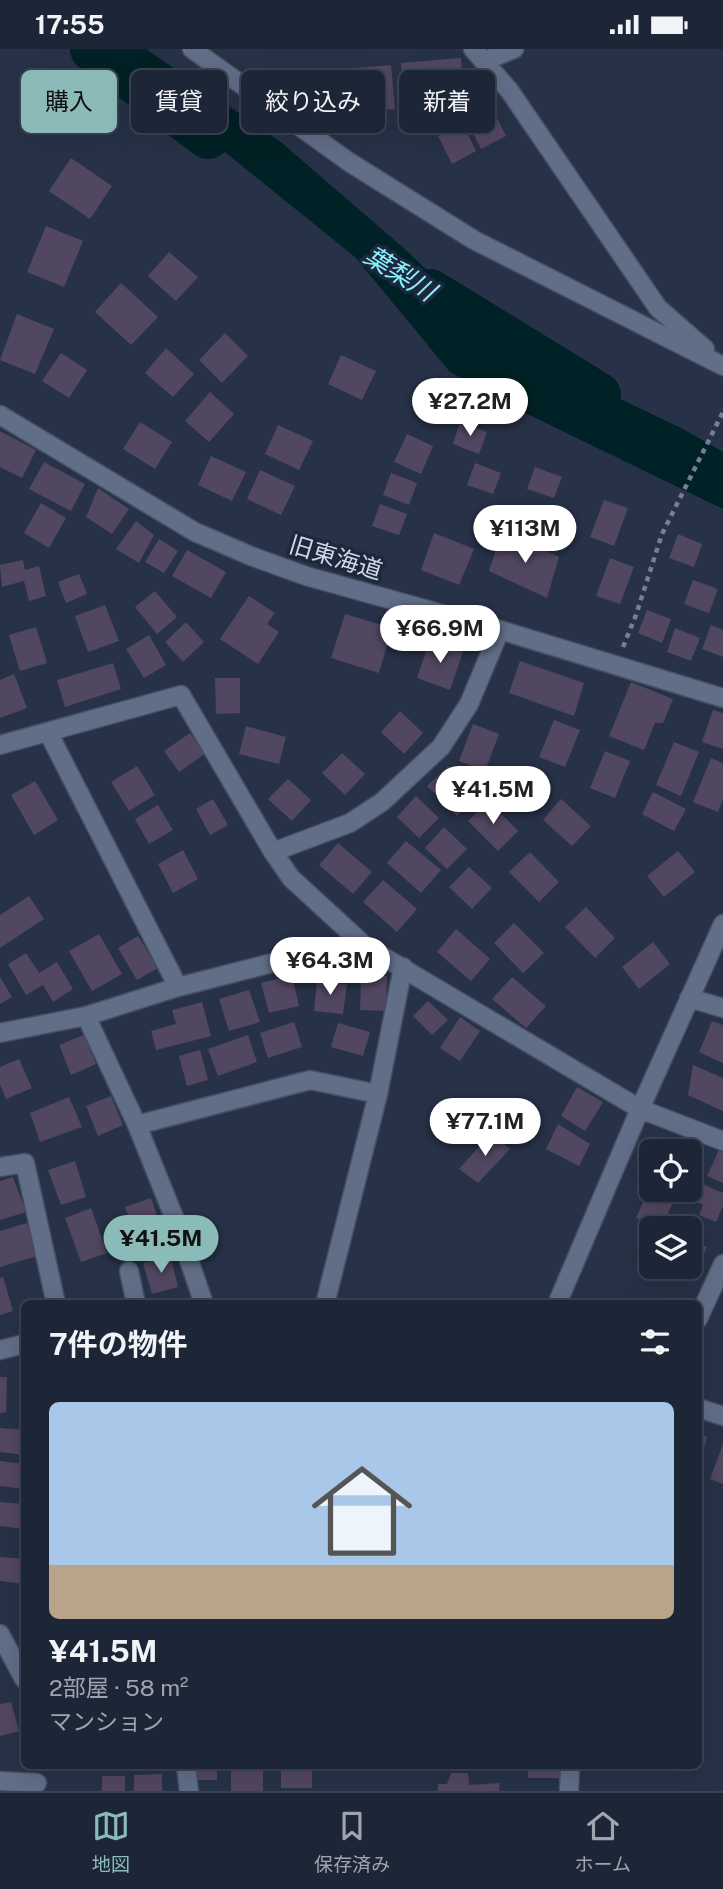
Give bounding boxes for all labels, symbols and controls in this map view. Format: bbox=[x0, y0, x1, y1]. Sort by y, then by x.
text: 17:55 bbox=[35, 9, 105, 40]
chip: 購入 bbox=[21, 70, 117, 133]
chip: 賃貸 bbox=[131, 70, 227, 133]
chip: 絞り込み bbox=[241, 70, 385, 133]
chip: 新着 bbox=[399, 70, 495, 133]
water label: 葉梨川 bbox=[359, 239, 444, 308]
pin: ¥27.2M bbox=[413, 379, 527, 438]
text: ¥27.2M bbox=[428, 387, 512, 414]
pin: ¥113M bbox=[476, 505, 574, 565]
text: ¥113M bbox=[489, 514, 561, 541]
street label: 旧東海道 bbox=[286, 530, 386, 584]
pin: ¥66.9M bbox=[383, 605, 497, 665]
text: ¥66.9M bbox=[396, 614, 484, 641]
pin: ¥41.5M bbox=[436, 767, 550, 826]
text: ¥41.5M bbox=[452, 775, 534, 802]
pin: ¥64.3M bbox=[273, 937, 387, 997]
text: ¥64.3M bbox=[286, 946, 374, 973]
pin: ¥77.1M bbox=[428, 1099, 542, 1158]
text: ¥77.1M bbox=[446, 1107, 524, 1134]
map controls bbox=[639, 1139, 702, 1279]
button: locate bbox=[639, 1139, 702, 1202]
pin: ¥41.5M bbox=[104, 1215, 218, 1275]
button: layers bbox=[639, 1216, 702, 1279]
text: ¥41.5M bbox=[120, 1224, 202, 1251]
icon: filters bbox=[636, 1323, 674, 1361]
text: 7件の物件 bbox=[49, 1326, 188, 1362]
icon: home bbox=[299, 1448, 425, 1574]
text: ¥41.5M bbox=[49, 1633, 157, 1669]
text: 2部屋 · 58 m² bbox=[49, 1674, 189, 1701]
text: マンション bbox=[49, 1708, 164, 1735]
tab: 地図 bbox=[92, 1807, 130, 1876]
tab: 保存済み bbox=[314, 1807, 390, 1876]
tab: ホーム bbox=[574, 1807, 631, 1876]

